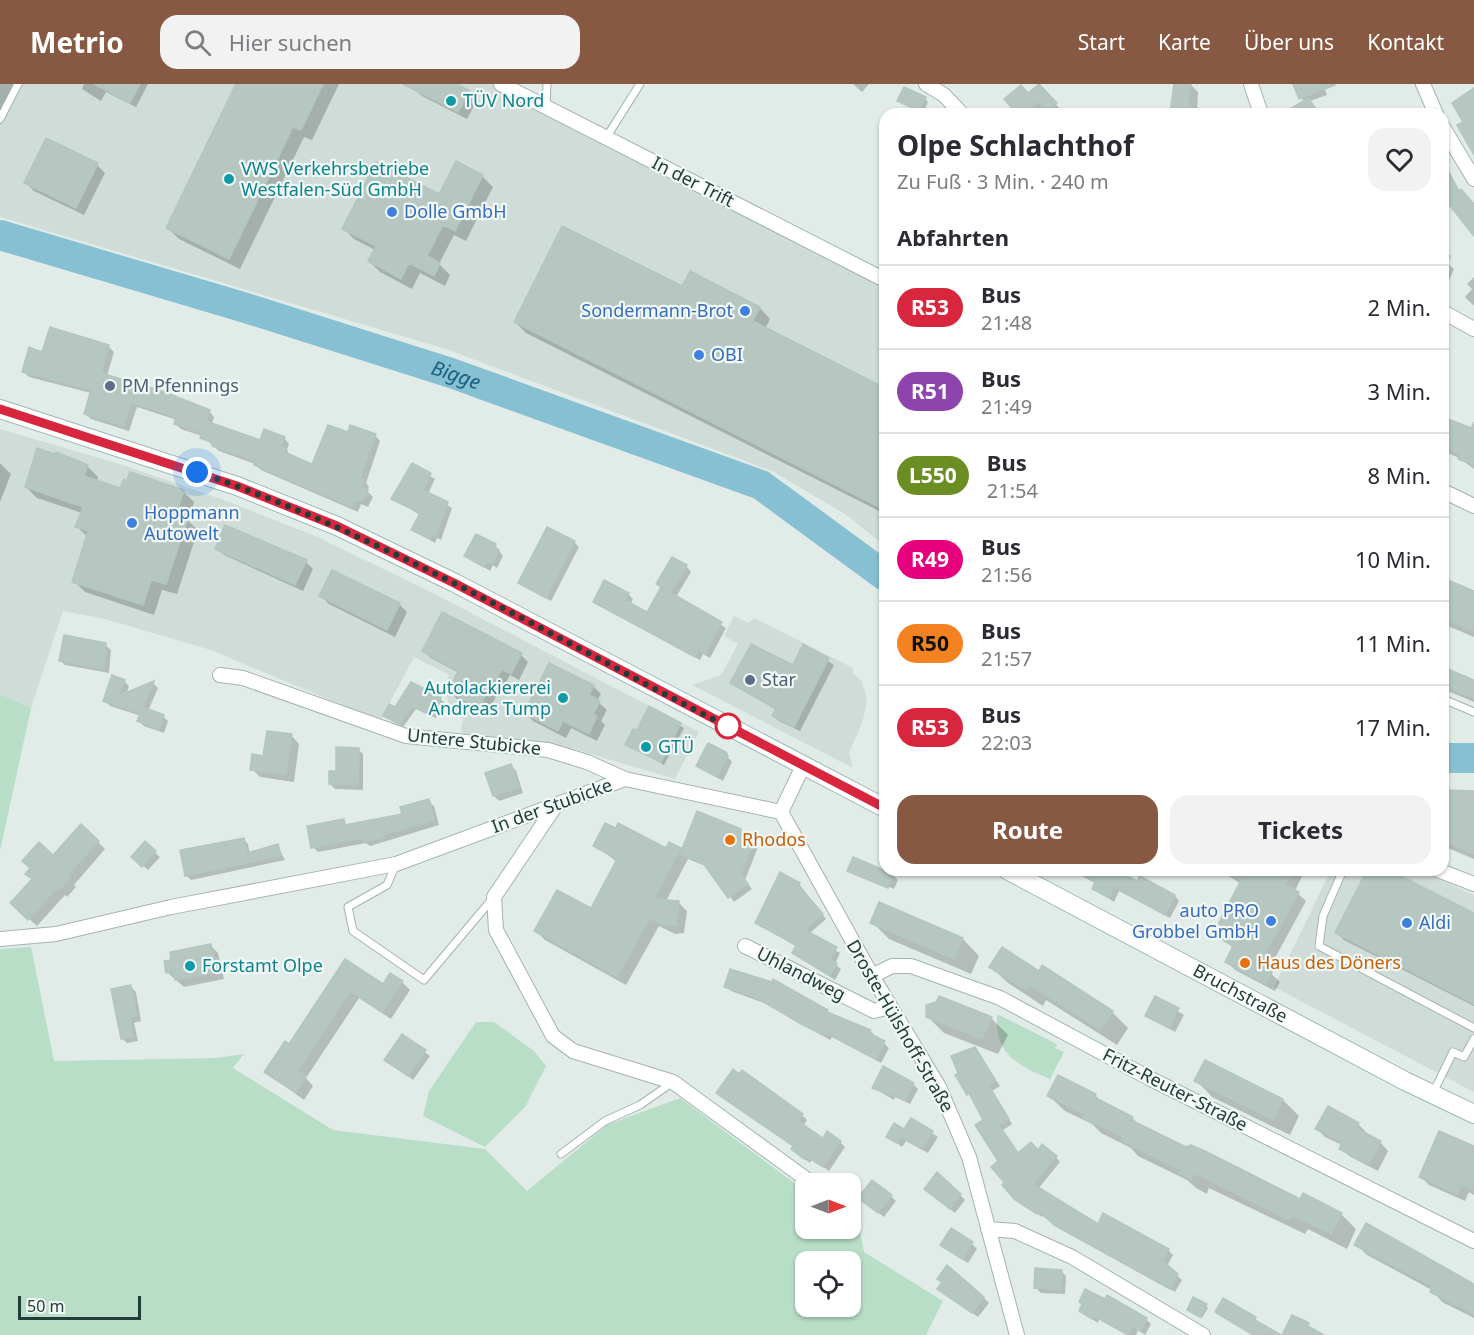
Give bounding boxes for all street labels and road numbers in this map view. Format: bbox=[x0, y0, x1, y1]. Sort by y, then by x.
street label: In der Trift bbox=[648, 150, 739, 212]
street label: Untere Stubicke bbox=[406, 722, 542, 760]
street label: In der Stubicke bbox=[488, 772, 615, 838]
street label: Droste-Hülshoff-Straße bbox=[842, 935, 960, 1116]
street label: Uhlandweg bbox=[753, 940, 850, 1006]
street label: Bruchstraße bbox=[1189, 958, 1292, 1028]
street label: Fritz-Reuter-Straße bbox=[1099, 1042, 1252, 1136]

